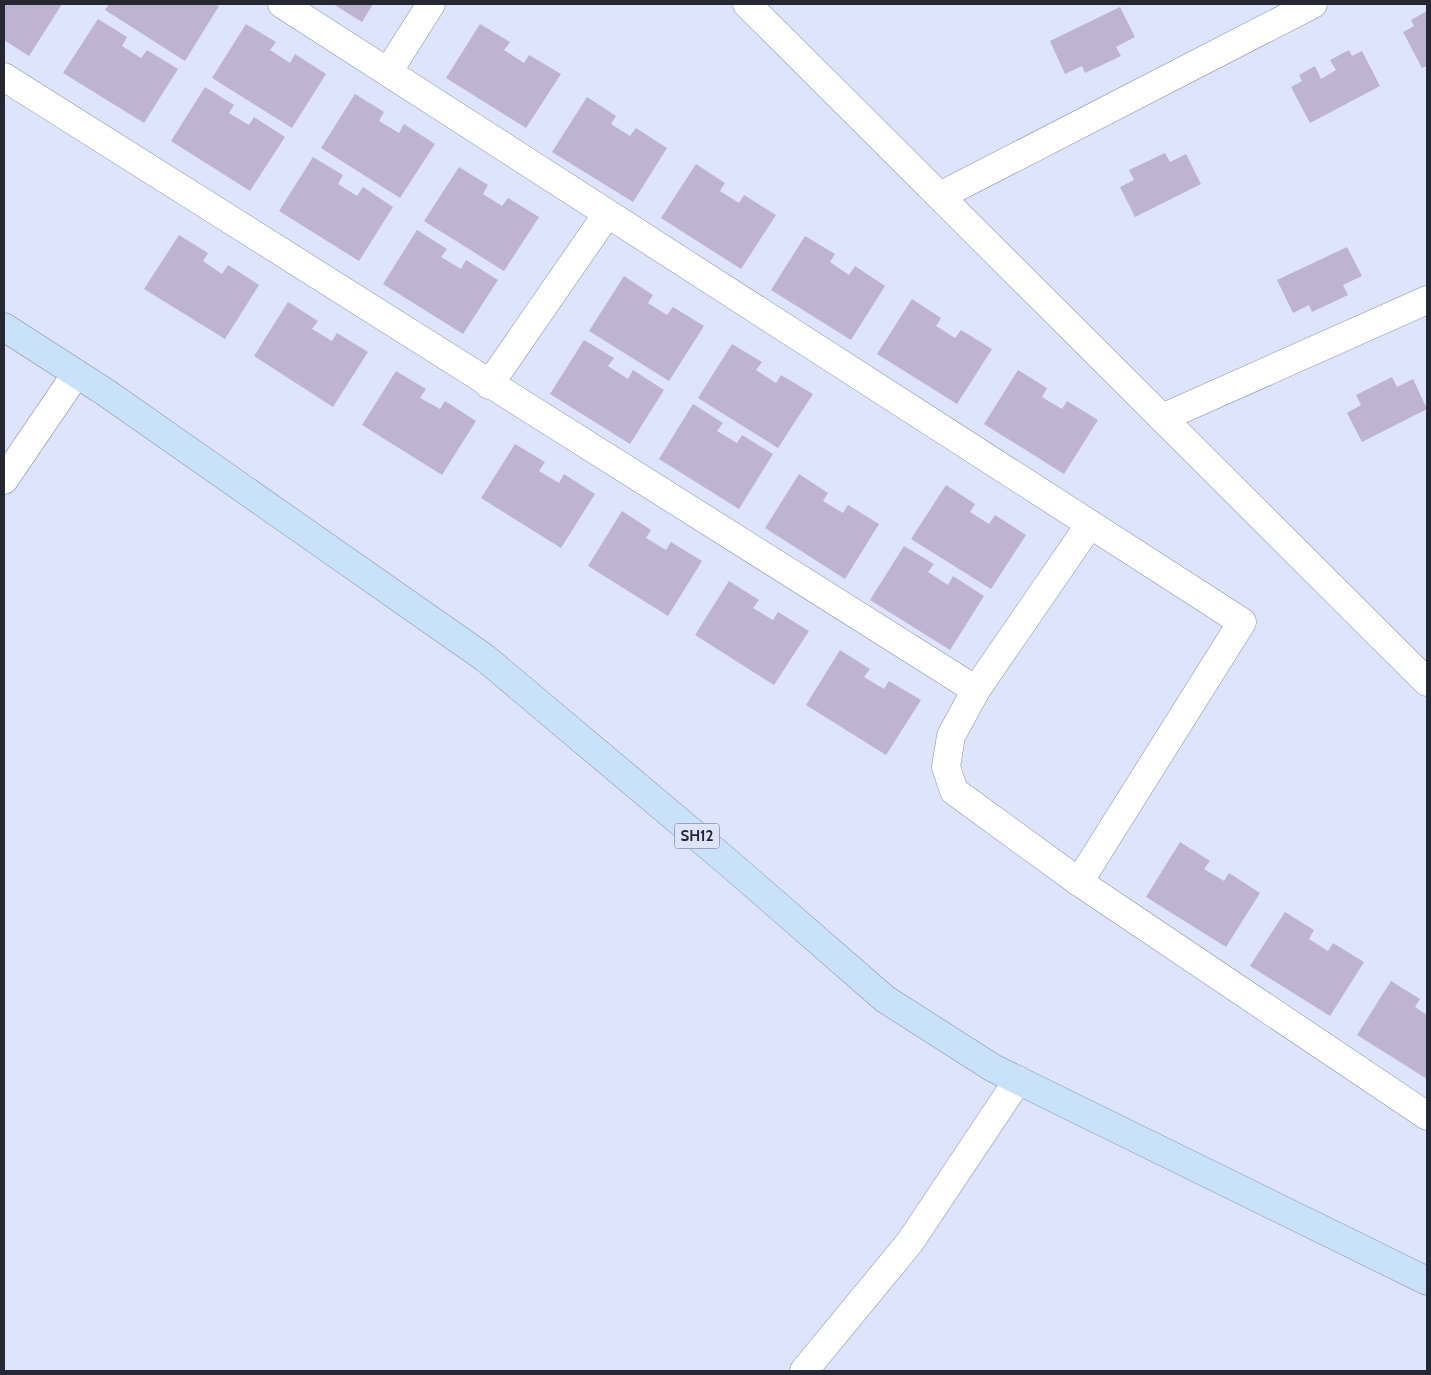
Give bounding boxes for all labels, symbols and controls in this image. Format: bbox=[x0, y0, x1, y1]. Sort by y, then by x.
road number: SH12 bbox=[674, 824, 720, 848]

